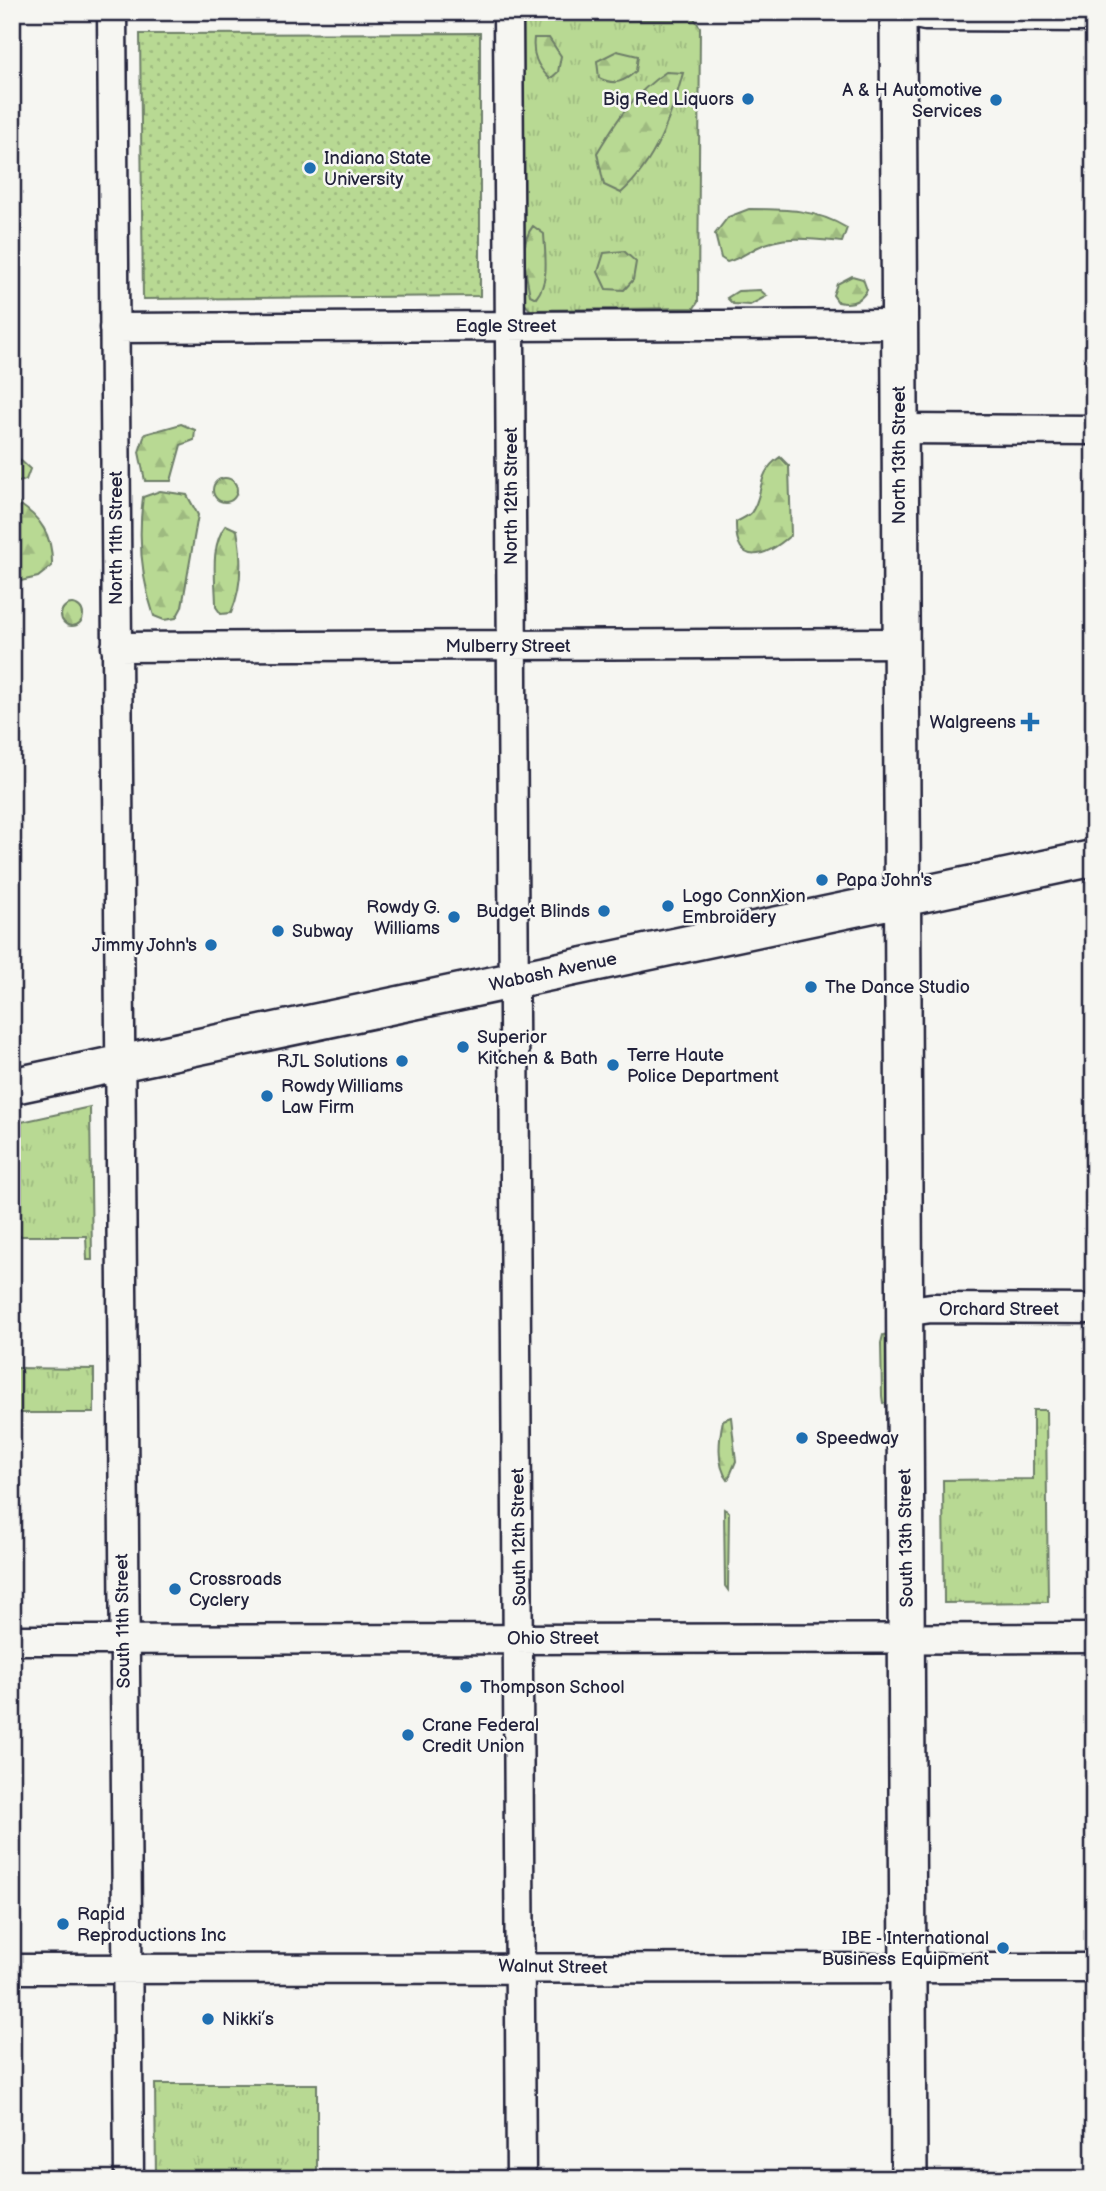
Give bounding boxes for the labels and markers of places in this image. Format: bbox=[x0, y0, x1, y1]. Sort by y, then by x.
place label: A & H Automotive Services bbox=[842, 80, 982, 122]
place label: Big Red Liquors bbox=[603, 89, 734, 110]
marker: Big Red Liquors bbox=[740, 91, 756, 107]
marker: A & H Automotive Services bbox=[988, 92, 1004, 108]
place label: Indiana State University bbox=[324, 148, 431, 190]
marker: Indiana State University bbox=[302, 160, 318, 176]
place label: Walgreens bbox=[930, 712, 1016, 733]
marker: Walgreens bbox=[1022, 714, 1038, 730]
place label: Papa John's bbox=[836, 870, 932, 891]
marker: Papa John's bbox=[814, 872, 830, 888]
place label: Logo ConnXion Embroidery bbox=[682, 886, 806, 928]
place label: Rowdy G. Williams bbox=[366, 897, 440, 939]
marker: Logo ConnXion Embroidery bbox=[660, 898, 676, 914]
place label: Budget Blinds bbox=[476, 901, 590, 922]
marker: Budget Blinds bbox=[596, 903, 612, 919]
marker: Rowdy G. Williams bbox=[446, 909, 462, 925]
place label: Subway bbox=[292, 921, 354, 942]
marker: Subway bbox=[270, 923, 286, 939]
place label: Jimmy John's bbox=[92, 935, 197, 956]
marker: Jimmy John's bbox=[203, 937, 219, 953]
place label: The Dance Studio bbox=[825, 977, 970, 998]
marker: The Dance Studio bbox=[803, 979, 819, 995]
place label: Superior Kitchen & Bath bbox=[477, 1027, 598, 1069]
marker: Superior Kitchen & Bath bbox=[455, 1039, 471, 1055]
place label: Terre Haute Police Department bbox=[627, 1045, 779, 1087]
place label: RJL Solutions bbox=[276, 1051, 388, 1072]
marker: RJL Solutions bbox=[394, 1053, 410, 1069]
marker: Terre Haute Police Department bbox=[605, 1057, 621, 1073]
place label: Rowdy Williams Law Firm bbox=[281, 1076, 403, 1118]
marker: Rowdy Williams Law Firm bbox=[259, 1088, 275, 1104]
place label: Speedway bbox=[816, 1428, 899, 1449]
marker: Speedway bbox=[794, 1430, 810, 1446]
place label: Crossroads Cyclery bbox=[189, 1569, 282, 1611]
marker: Crossroads Cyclery bbox=[167, 1581, 183, 1597]
place label: Thompson School bbox=[480, 1677, 625, 1698]
marker: Thompson School bbox=[458, 1679, 474, 1695]
place label: Crane Federal Credit Union bbox=[422, 1715, 539, 1757]
marker: Crane Federal Credit Union bbox=[400, 1727, 416, 1743]
place label: Rapid Reproductions Inc bbox=[77, 1904, 226, 1946]
marker: Rapid Reproductions Inc bbox=[55, 1916, 71, 1932]
place label: IBE - International Business Equipment bbox=[822, 1928, 989, 1970]
marker: IBE - International Business Equipment bbox=[995, 1940, 1011, 1956]
place label: Nikki’s bbox=[222, 2009, 274, 2030]
marker: Nikki’s bbox=[200, 2011, 216, 2027]

